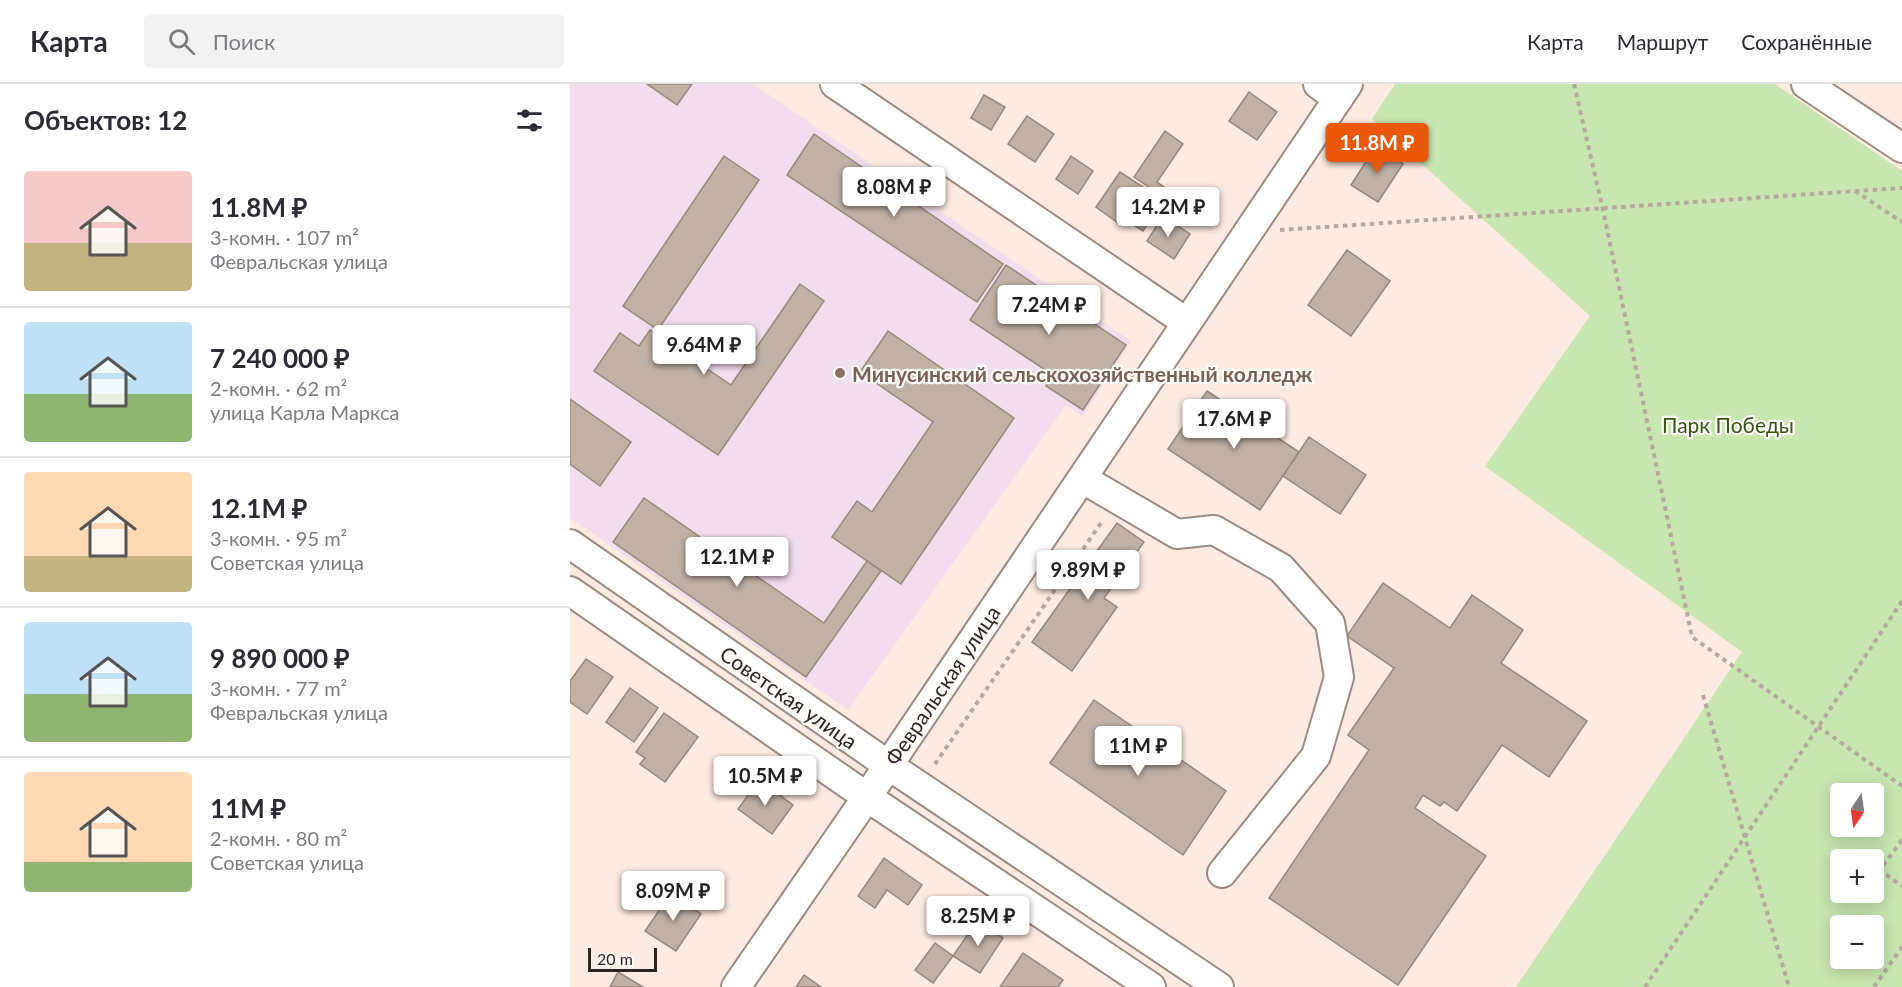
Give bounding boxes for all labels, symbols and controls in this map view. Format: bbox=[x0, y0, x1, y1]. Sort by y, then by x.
search box bbox=[144, 14, 564, 68]
text: Карта bbox=[30, 24, 108, 58]
icon: search bbox=[165, 25, 198, 58]
text: Поиск bbox=[213, 28, 276, 55]
text: Карта bbox=[1527, 29, 1584, 54]
text: Маршрут bbox=[1617, 29, 1708, 54]
text: Сохранённые bbox=[1741, 29, 1872, 54]
text: Объектов: 12 bbox=[24, 104, 187, 136]
icon: filters bbox=[513, 104, 546, 137]
pin: 11.8M ₽ bbox=[1322, 123, 1432, 174]
text: 11.8M ₽ bbox=[1340, 130, 1414, 154]
pin: 8.08M ₽ bbox=[839, 167, 949, 218]
text: 8.08M ₽ bbox=[857, 174, 931, 198]
pin: 14.2M ₽ bbox=[1113, 187, 1223, 238]
text: 11.8M ₽ bbox=[210, 191, 307, 223]
text: 14.2M ₽ bbox=[1131, 194, 1205, 218]
icon: home bbox=[72, 195, 144, 267]
text: 3-комн. · 107 m² bbox=[210, 225, 359, 249]
text: Февральская улица bbox=[210, 249, 388, 273]
pin: 7.24M ₽ bbox=[994, 285, 1104, 336]
text: 7.24M ₽ bbox=[1012, 292, 1086, 316]
pin: 9.64M ₽ bbox=[649, 325, 759, 376]
text: 9.64M ₽ bbox=[667, 332, 741, 356]
text: 7 240 000 ₽ bbox=[210, 342, 350, 374]
icon: home bbox=[72, 346, 144, 418]
place label: Минусинский сельскохозяйственный колледж bbox=[852, 361, 1312, 386]
marker: Минусинский сельскохозяйственный колледж bbox=[833, 366, 847, 380]
text: 2-комн. · 62 m² bbox=[210, 376, 347, 400]
pin: 17.6M ₽ bbox=[1179, 399, 1289, 450]
text: улица Карла Маркса bbox=[210, 400, 399, 424]
text: 17.6M ₽ bbox=[1197, 406, 1271, 430]
park label: Парк Победы bbox=[1662, 412, 1794, 437]
text: 12.1M ₽ bbox=[210, 492, 307, 524]
icon: home bbox=[72, 496, 144, 568]
text: 3-комн. · 95 m² bbox=[210, 526, 347, 550]
pin: 12.1M ₽ bbox=[682, 537, 792, 588]
text: 12.1M ₽ bbox=[700, 544, 774, 568]
text: Советская улица bbox=[210, 550, 364, 574]
pin: 9.89M ₽ bbox=[1033, 550, 1143, 601]
text: 9.89M ₽ bbox=[1051, 557, 1125, 581]
street label: Февральская улица bbox=[879, 601, 1005, 769]
street label: Советская улица bbox=[716, 640, 862, 754]
text: 9 890 000 ₽ bbox=[210, 642, 350, 674]
icon: home bbox=[72, 646, 144, 718]
text: 3-комн. · 77 m² bbox=[210, 676, 347, 700]
text: Февральская улица bbox=[210, 700, 388, 724]
pin: 11M ₽ bbox=[1096, 726, 1180, 777]
text: 11M ₽ bbox=[1109, 733, 1167, 757]
pin: 10.5M ₽ bbox=[710, 756, 820, 807]
text: 10.5M ₽ bbox=[728, 763, 802, 787]
north arrow bbox=[1830, 783, 1884, 837]
map controls bbox=[1830, 783, 1884, 969]
text: 11M ₽ bbox=[210, 792, 286, 824]
icon: home bbox=[72, 796, 144, 868]
text: 2-комн. · 80 m² bbox=[210, 826, 347, 850]
button: + bbox=[1830, 849, 1884, 903]
text: Советская улица bbox=[210, 850, 364, 874]
pin: 8.09M ₽ bbox=[618, 871, 728, 922]
text: 8.09M ₽ bbox=[636, 878, 710, 902]
pin: 8.25M ₽ bbox=[923, 896, 1033, 947]
text: 8.25M ₽ bbox=[941, 903, 1015, 927]
button: − bbox=[1830, 915, 1884, 969]
scale bar bbox=[588, 945, 657, 972]
text: 20 m bbox=[597, 949, 633, 968]

